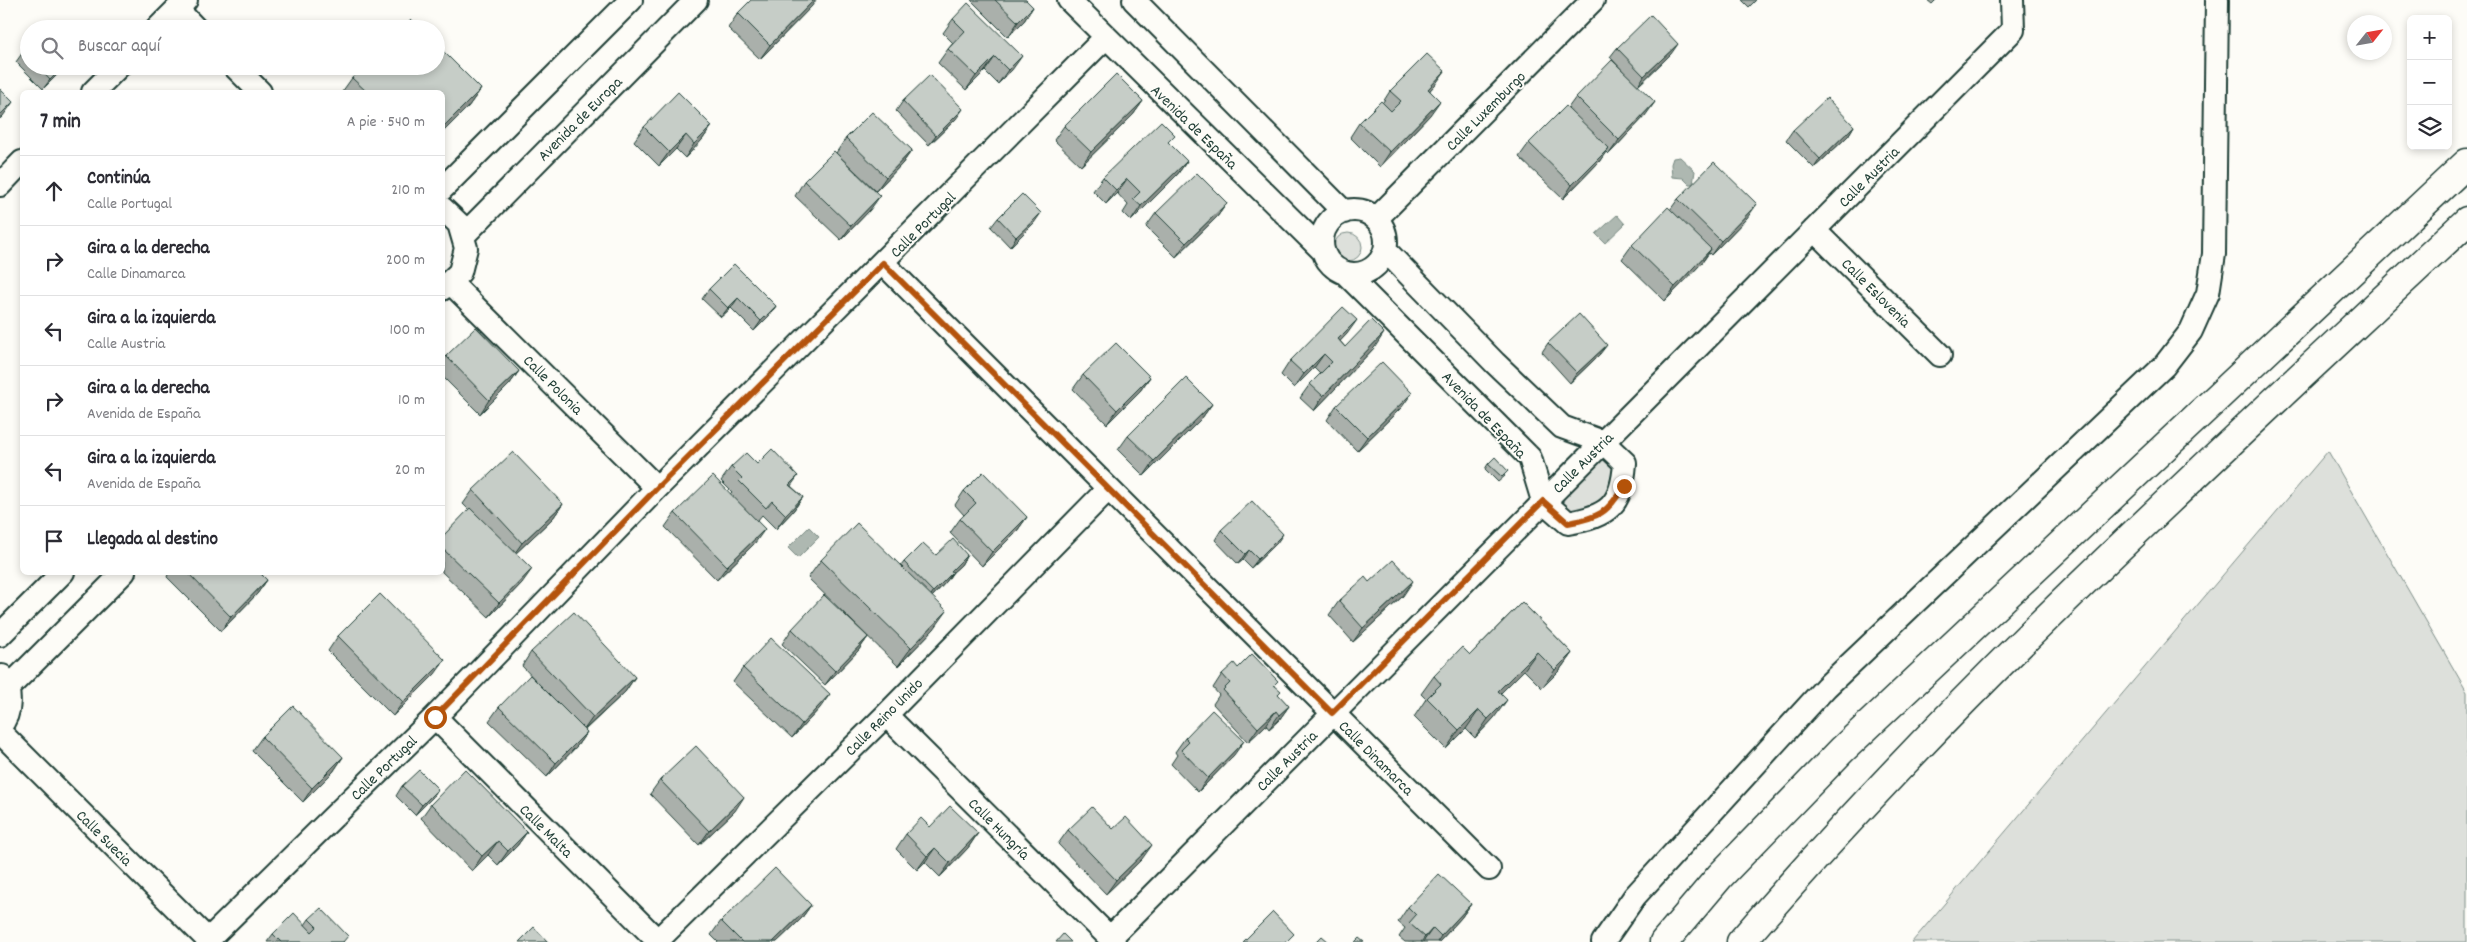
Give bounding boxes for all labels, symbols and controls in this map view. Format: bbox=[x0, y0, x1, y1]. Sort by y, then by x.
north arrow bbox=[2347, 15, 2392, 60]
map controls bbox=[2407, 15, 2452, 150]
button: + bbox=[2407, 15, 2452, 60]
search box bbox=[20, 20, 445, 75]
icon: search bbox=[38, 34, 66, 62]
text: Buscar aquí bbox=[78, 34, 160, 61]
button: − bbox=[2407, 60, 2452, 105]
street label: Calle Luxemburgo bbox=[1442, 67, 1532, 157]
street label: Avenida de Europa bbox=[533, 72, 629, 167]
street label: Avenida de España bbox=[1144, 80, 1242, 176]
button: layers bbox=[2407, 105, 2452, 150]
text: 7 min bbox=[40, 108, 81, 138]
text: A pie · 540 m bbox=[347, 111, 425, 134]
street label: Calle Austria bbox=[1834, 142, 1906, 214]
text: Continúa bbox=[87, 166, 150, 193]
icon: ahead bbox=[40, 177, 68, 205]
text: 210 m bbox=[391, 179, 425, 202]
street label: Calle Portugal bbox=[886, 187, 962, 264]
text: Calle Portugal bbox=[87, 193, 172, 216]
text: Gira a la derecha bbox=[87, 236, 209, 263]
icon: right bbox=[40, 247, 68, 275]
text: 200 m bbox=[386, 249, 425, 272]
street label: Calle Eslovenia bbox=[1835, 254, 1916, 334]
text: Calle Dinamarca bbox=[87, 263, 185, 286]
text: Gira a la izquierda bbox=[87, 306, 215, 333]
icon: left bbox=[40, 317, 68, 345]
text: 100 m bbox=[389, 319, 425, 342]
text: Calle Austria bbox=[87, 333, 165, 356]
street label: Calle Polonia bbox=[517, 350, 588, 421]
street label: Avenida de España bbox=[1436, 367, 1531, 465]
text: Gira a la derecha bbox=[87, 376, 209, 403]
icon: right bbox=[40, 387, 68, 415]
text: 10 m bbox=[398, 389, 425, 412]
text: Avenida de España bbox=[87, 403, 200, 426]
street label: Calle Austria bbox=[1548, 428, 1620, 500]
text: Gira a la izquierda bbox=[87, 446, 215, 473]
icon: left bbox=[40, 457, 68, 485]
text: 20 m bbox=[395, 459, 425, 482]
text: Avenida de España bbox=[87, 473, 200, 496]
route end bbox=[1613, 475, 1636, 498]
icon: arrive bbox=[40, 527, 68, 555]
text: Llegada al destino bbox=[87, 527, 218, 554]
street label: Calle Reino Unido bbox=[840, 673, 929, 762]
route start bbox=[424, 706, 447, 729]
street label: Calle Dinamarca bbox=[1332, 716, 1418, 802]
street label: Calle Austria bbox=[1252, 726, 1324, 798]
street label: Calle Portugal bbox=[346, 731, 423, 807]
street label: Calle Hungría bbox=[962, 793, 1035, 866]
street label: Calle Malta bbox=[513, 800, 578, 864]
street label: Calle Suecia bbox=[70, 805, 137, 873]

